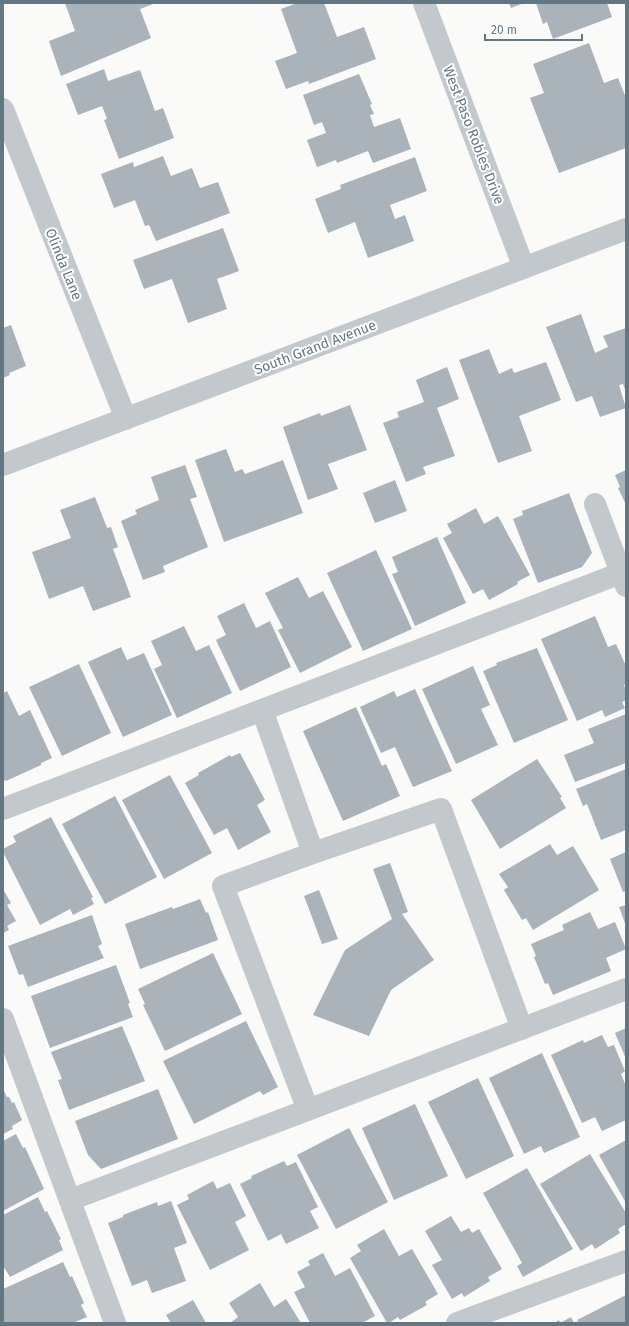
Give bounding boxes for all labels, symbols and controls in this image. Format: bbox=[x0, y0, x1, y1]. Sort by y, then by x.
scale bar bbox=[485, 16, 582, 42]
text: 20 m bbox=[491, 23, 517, 37]
street label: West Paso Robles Drive bbox=[439, 63, 508, 207]
street label: Olinda Lane bbox=[41, 226, 86, 303]
street label: South Grand Avenue bbox=[252, 316, 378, 379]

